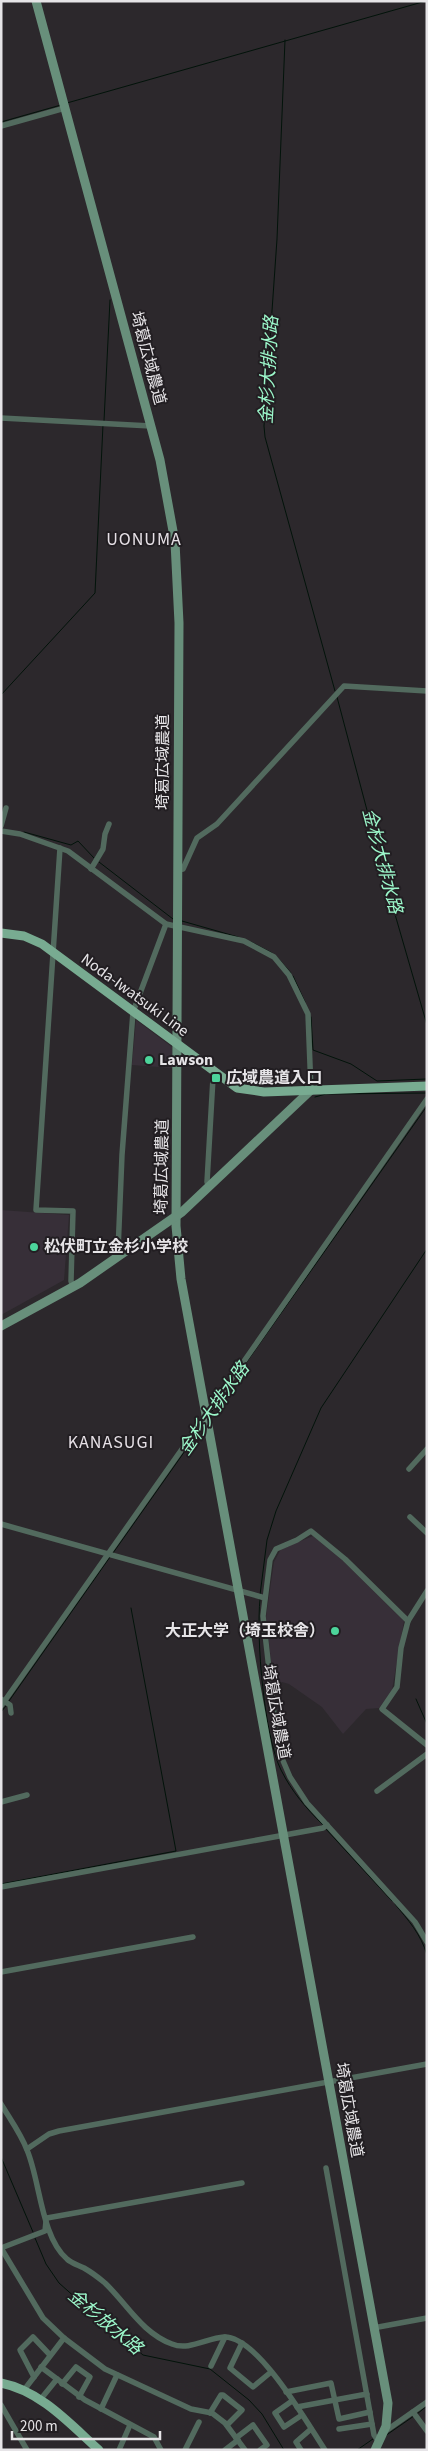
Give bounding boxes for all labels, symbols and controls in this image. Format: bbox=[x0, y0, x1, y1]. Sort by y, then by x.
street label: 埼葛広域農道 bbox=[125, 309, 171, 407]
water label: 金杉大排水路 bbox=[254, 313, 284, 425]
district label: UONUMA bbox=[106, 527, 182, 552]
street label: 埼葛広域農道 bbox=[152, 714, 174, 810]
water label: 金杉大排水路 bbox=[356, 806, 409, 918]
street label: Noda-Iwatsuki Line bbox=[77, 948, 193, 1042]
place label: Lawson bbox=[159, 1049, 213, 1071]
marker: Lawson bbox=[143, 1054, 155, 1066]
place label: 広域農道入口 bbox=[226, 1067, 322, 1089]
marker: 広域農道入口 bbox=[210, 1072, 222, 1084]
street label: 埼葛広域農道 bbox=[150, 1119, 174, 1215]
place label: 松伏町立金杉小学校 bbox=[44, 1236, 188, 1258]
marker: 松伏町立金杉小学校 bbox=[28, 1241, 40, 1253]
water label: 金杉大排水路 bbox=[173, 1356, 256, 1460]
district label: KANASUGI bbox=[68, 1430, 154, 1455]
place label: 大正大学（埼玉校舎） bbox=[165, 1620, 325, 1642]
marker: 大正大学（埼玉校舎） bbox=[329, 1625, 341, 1637]
street label: 埼葛広域農道 bbox=[257, 1663, 295, 1761]
street label: 埼葛広域農道 bbox=[330, 2061, 368, 2159]
water label: 金杉放水路 bbox=[62, 2283, 149, 2362]
scale bar bbox=[12, 2408, 160, 2440]
text: 200 m bbox=[20, 2416, 58, 2437]

